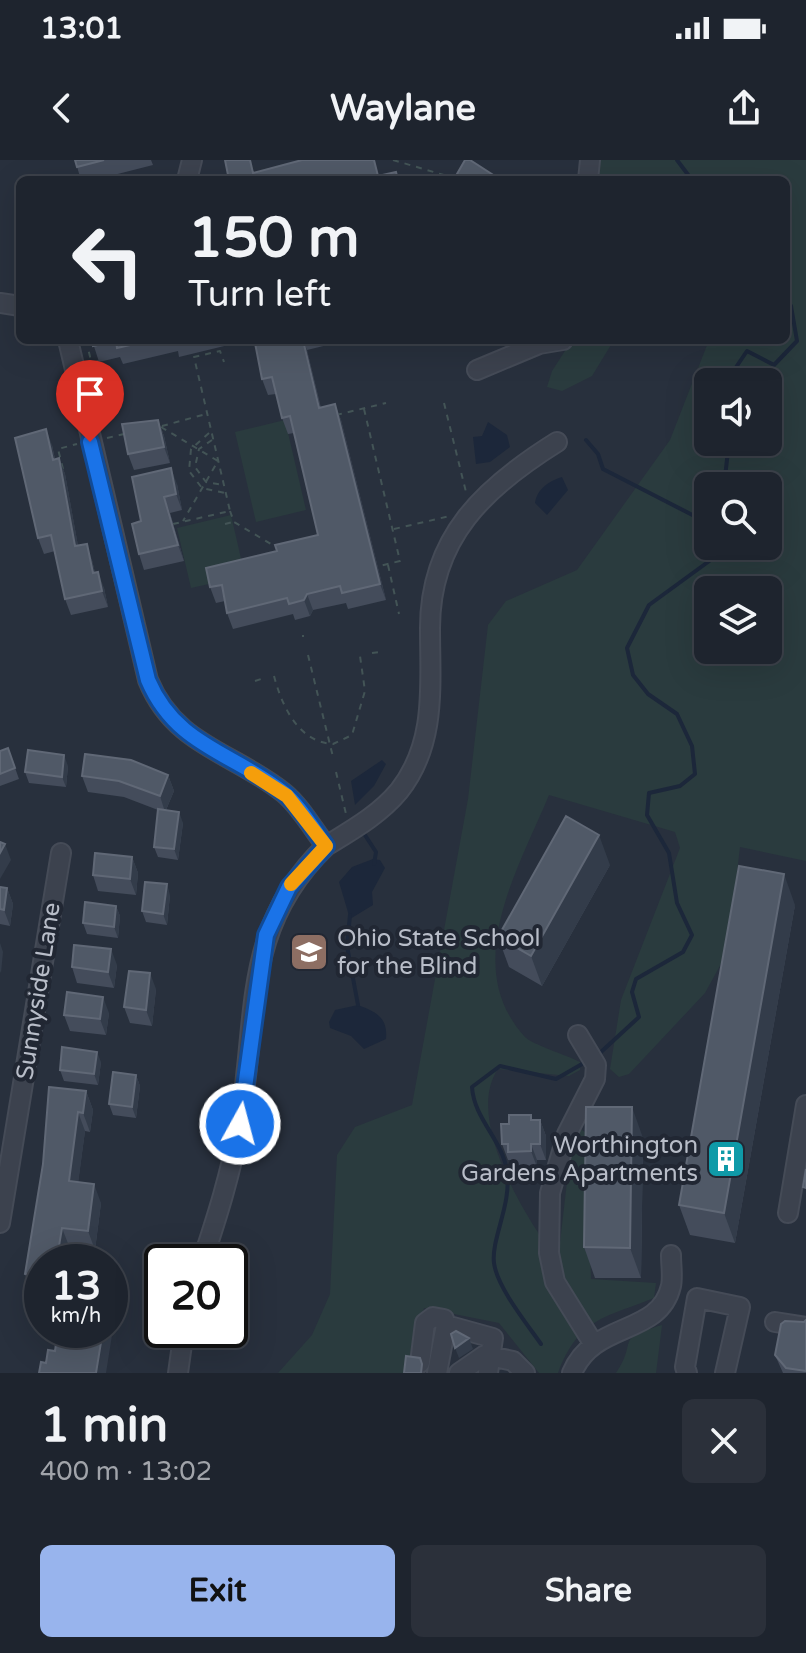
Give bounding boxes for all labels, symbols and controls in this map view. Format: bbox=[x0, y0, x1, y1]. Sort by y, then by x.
text: 13:01 bbox=[40, 10, 123, 47]
icon: back bbox=[40, 86, 84, 130]
icon: share bbox=[722, 86, 766, 130]
text: Waylane bbox=[330, 87, 476, 130]
text: 150 m bbox=[188, 205, 359, 272]
icon: left bbox=[56, 208, 160, 312]
text: Turn left bbox=[188, 273, 331, 316]
pin bbox=[56, 360, 124, 442]
map controls bbox=[694, 368, 782, 664]
button: sound bbox=[694, 368, 782, 456]
icon: arrive bbox=[68, 372, 112, 416]
button: search bbox=[694, 472, 782, 560]
button: layers bbox=[694, 576, 782, 664]
street label: Sunnyside Lane bbox=[10, 900, 67, 1082]
place label: Ohio State School for the Blind bbox=[337, 924, 541, 981]
school or university icon: Ohio State School for the Blind bbox=[288, 931, 330, 973]
position arrow bbox=[198, 1082, 282, 1166]
place label: Worthington Gardens Apartments bbox=[461, 1131, 698, 1188]
building icon: Worthington Gardens Apartments bbox=[705, 1138, 747, 1180]
speed limit sign: 20 bbox=[144, 1244, 248, 1348]
text: 13 bbox=[51, 1262, 101, 1310]
text: km/h bbox=[51, 1304, 101, 1328]
text: 1 min bbox=[40, 1397, 168, 1455]
button: close bbox=[682, 1399, 766, 1483]
text: 400 m · 13:02 bbox=[40, 1456, 212, 1487]
button: Exit bbox=[40, 1545, 395, 1637]
button: Share bbox=[411, 1545, 766, 1637]

